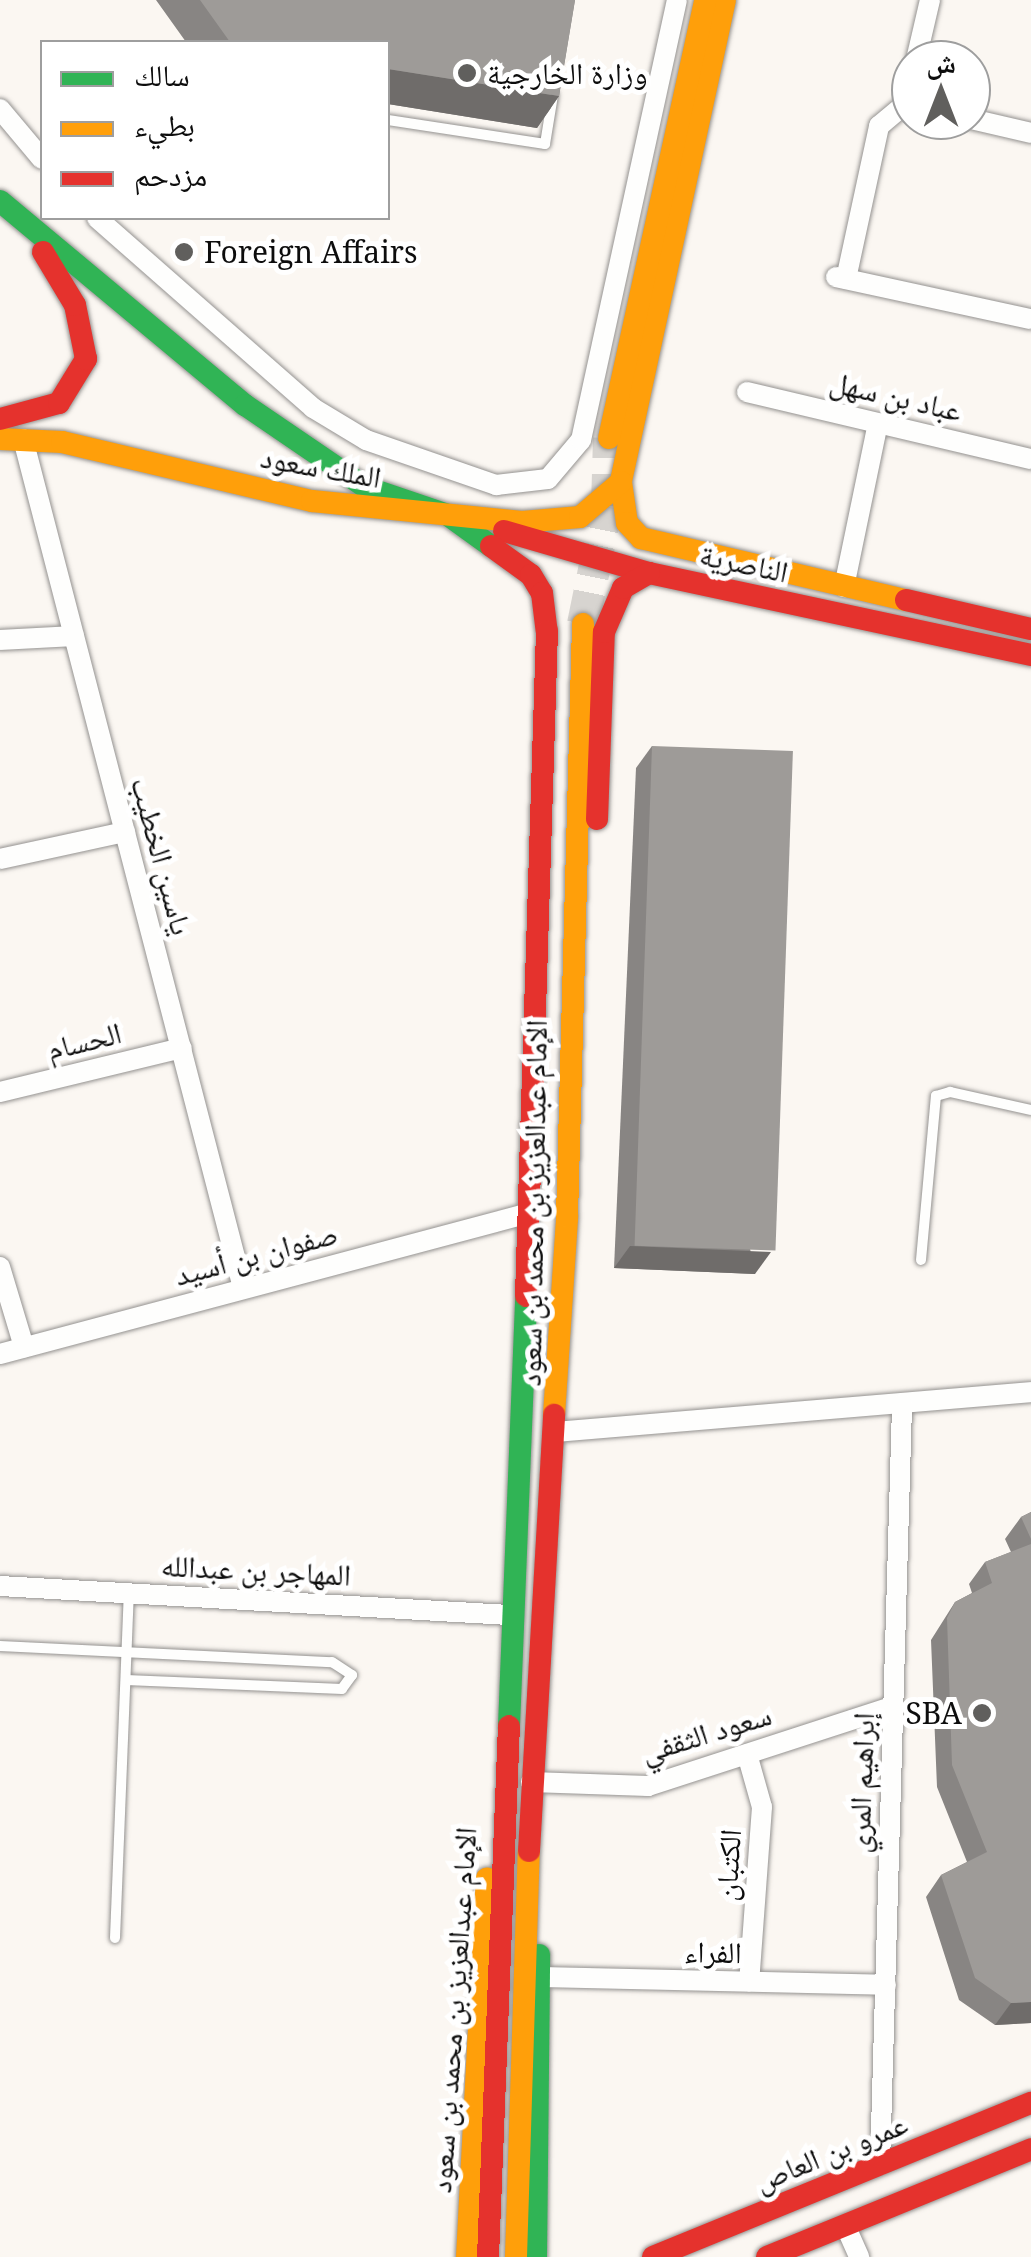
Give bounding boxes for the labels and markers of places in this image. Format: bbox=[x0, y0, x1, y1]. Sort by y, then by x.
place label: وزارة الخارجية bbox=[487, 55, 647, 91]
marker: وزارة الخارجية bbox=[456, 62, 478, 84]
place label: Foreign Affairs bbox=[204, 234, 417, 270]
marker: Foreign Affairs bbox=[173, 241, 195, 263]
place label: SBA bbox=[906, 1695, 962, 1731]
marker: SBA bbox=[971, 1702, 993, 1724]

